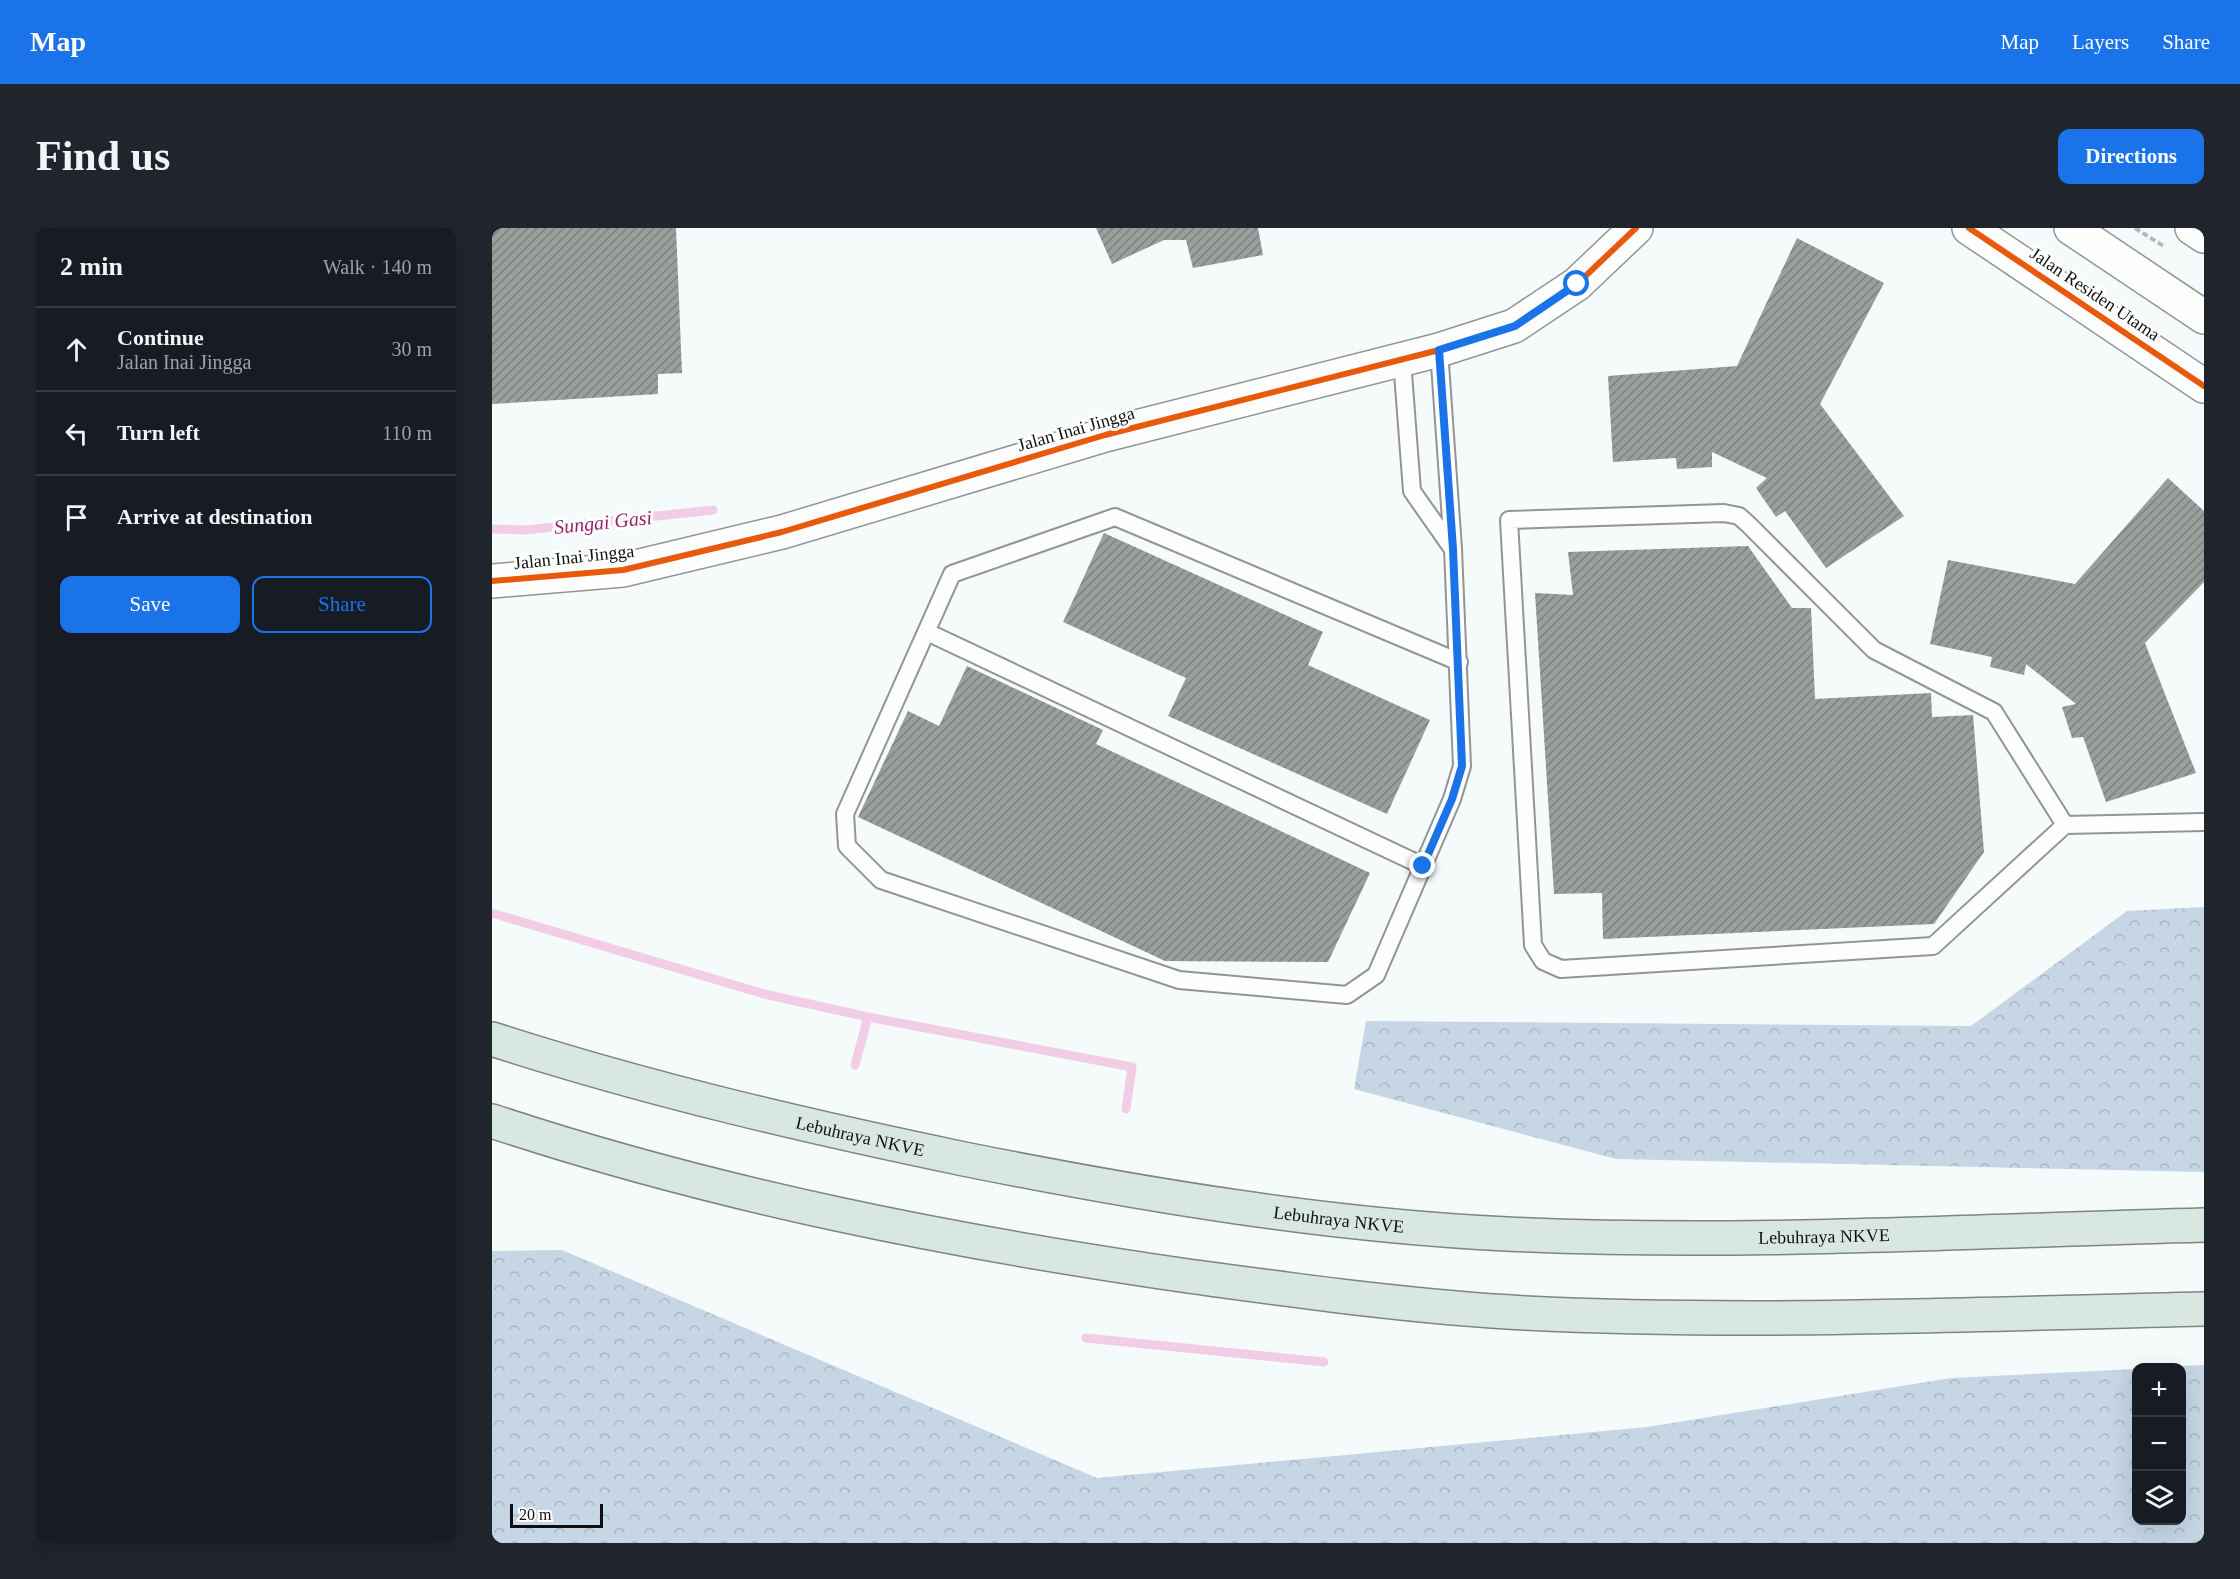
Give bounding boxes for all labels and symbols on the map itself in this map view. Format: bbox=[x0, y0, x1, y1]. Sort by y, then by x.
street label: Jalan Residen Utama bbox=[2026, 243, 2164, 345]
route start bbox=[1563, 270, 1589, 296]
street label: Jalan Inai Jingga bbox=[1015, 403, 1137, 455]
water label: Sungai Gasi bbox=[553, 506, 653, 539]
street label: Jalan Inai Jingga bbox=[513, 541, 635, 573]
route end bbox=[1409, 852, 1435, 878]
street label: Lebuhraya NKVE bbox=[794, 1112, 926, 1160]
street label: Lebuhraya NKVE bbox=[1272, 1202, 1405, 1237]
street label: Lebuhraya NKVE bbox=[1758, 1225, 1890, 1248]
scale bar bbox=[510, 1501, 603, 1528]

